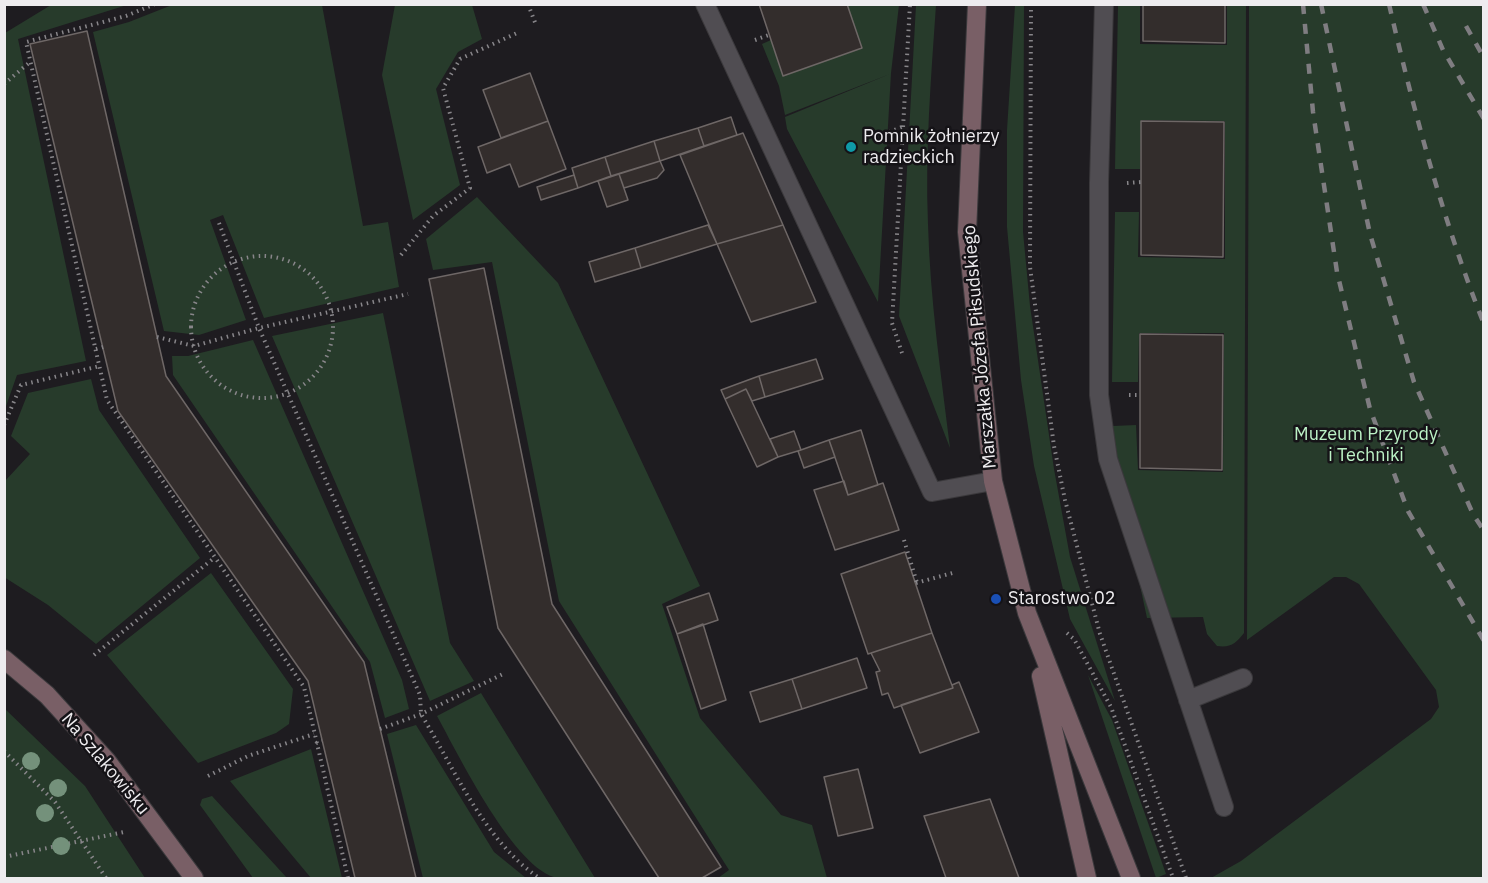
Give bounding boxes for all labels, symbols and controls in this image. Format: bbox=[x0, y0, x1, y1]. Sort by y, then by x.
place label: Pomnik żołnierzy radzieckich bbox=[863, 126, 1000, 168]
marker: Pomnik żołnierzy radzieckich bbox=[844, 140, 858, 154]
street label: Marszałka Józefa Piłsudskiego bbox=[959, 224, 1001, 470]
park label: Muzeum Przyrody i Techniki bbox=[1294, 424, 1438, 466]
place label: Starostwo 02 bbox=[1008, 588, 1116, 610]
marker: Starostwo 02 bbox=[989, 592, 1003, 606]
street label: Na Szlakowisku bbox=[56, 709, 154, 819]

